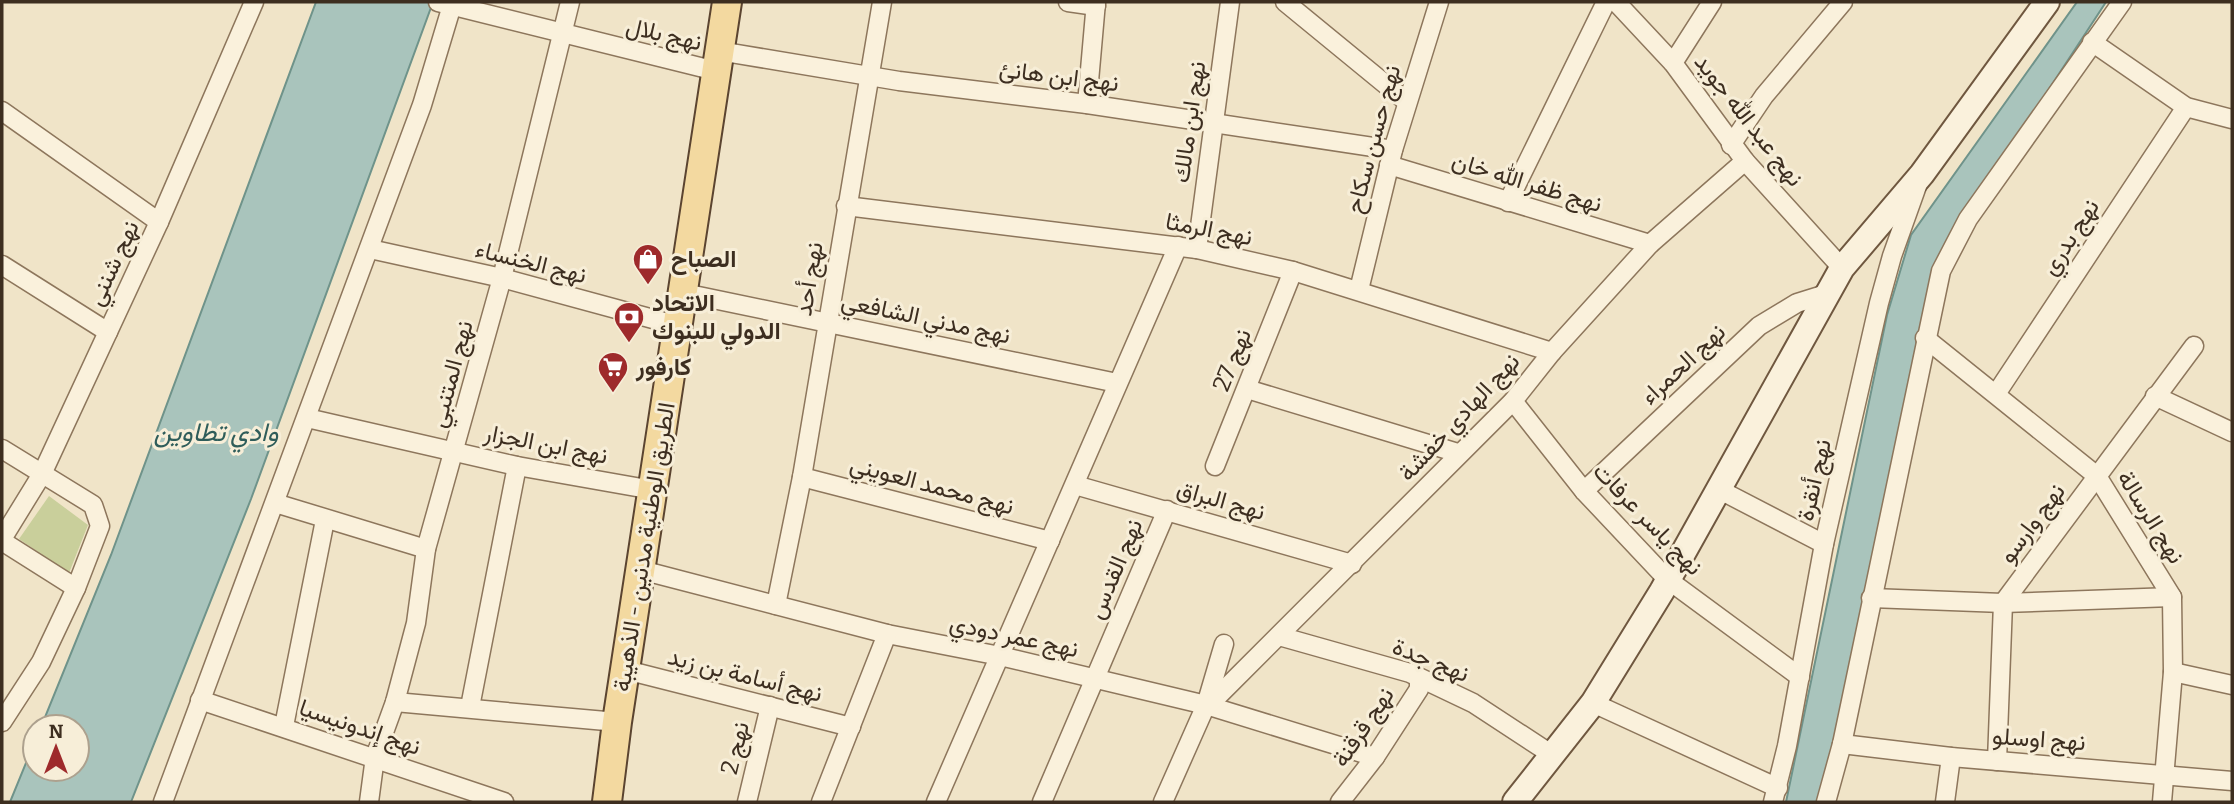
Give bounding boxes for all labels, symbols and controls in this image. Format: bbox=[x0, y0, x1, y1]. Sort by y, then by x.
street label: نهج بلال bbox=[623, 12, 705, 59]
street label: نهج عبد الله جويد bbox=[1686, 48, 1809, 194]
street label: نهج ابن هانئ bbox=[997, 55, 1120, 100]
street label: نهج ابن مالك bbox=[1167, 59, 1214, 185]
street label: نهج حسن سكاح bbox=[1340, 62, 1409, 217]
street label: نهج ظفر الله خان bbox=[1448, 146, 1605, 221]
street label: نهج بدري bbox=[2035, 194, 2109, 283]
street label: نهج الرمثا bbox=[1162, 207, 1255, 254]
street label: نهج شنني bbox=[81, 216, 149, 312]
street label: نهج الخنساء bbox=[472, 235, 589, 292]
street label: نهج أحد bbox=[789, 240, 832, 318]
shop icon: الصباح bbox=[631, 242, 665, 286]
place label: الصباح bbox=[671, 245, 737, 275]
street label: نهج مدني الشافعي bbox=[838, 286, 1013, 354]
place label: الاتحاد الدولي للبنوك bbox=[652, 289, 781, 351]
bank icon: الاتحاد الدولي للبنوك bbox=[612, 300, 646, 344]
street label: نهج المتنبي bbox=[423, 317, 484, 432]
street label: نهج الحمراء bbox=[1635, 318, 1733, 412]
street label: نهج 27 bbox=[1207, 325, 1260, 396]
street label: نهج الهادي خفشة bbox=[1393, 347, 1529, 490]
supermarket icon: كارفور bbox=[596, 350, 630, 394]
place label: كارفور bbox=[635, 353, 691, 382]
street label: الطريق الوطنية مدنين - الذهيبة bbox=[607, 400, 682, 694]
water label: وادي تطاوين bbox=[153, 417, 279, 453]
street label: نهج ابن الجزار bbox=[480, 418, 610, 473]
street label: نهج أنقرة bbox=[1791, 436, 1840, 524]
street label: نهج محمد العويني bbox=[846, 450, 1017, 525]
street label: نهج ياسر عرفات bbox=[1585, 457, 1709, 583]
street label: نهج الرسالة bbox=[2109, 465, 2191, 570]
street label: نهج البراق bbox=[1173, 474, 1268, 529]
street label: نهج وارسو bbox=[1993, 478, 2073, 570]
street label: نهج القدس bbox=[1081, 515, 1151, 624]
street label: نهج عمر دودي bbox=[946, 609, 1081, 668]
street label: نهج جدة bbox=[1387, 632, 1473, 691]
street label: نهج أسامة بن زيد bbox=[664, 642, 825, 711]
street label: نهج قرقنة bbox=[1326, 682, 1402, 774]
street label: نهج إندونيسيا bbox=[295, 693, 424, 764]
north arrow bbox=[21, 713, 91, 783]
street label: نهج 2 bbox=[715, 719, 758, 778]
text: N bbox=[49, 720, 64, 743]
street label: نهج اوسلو bbox=[1991, 722, 2087, 759]

